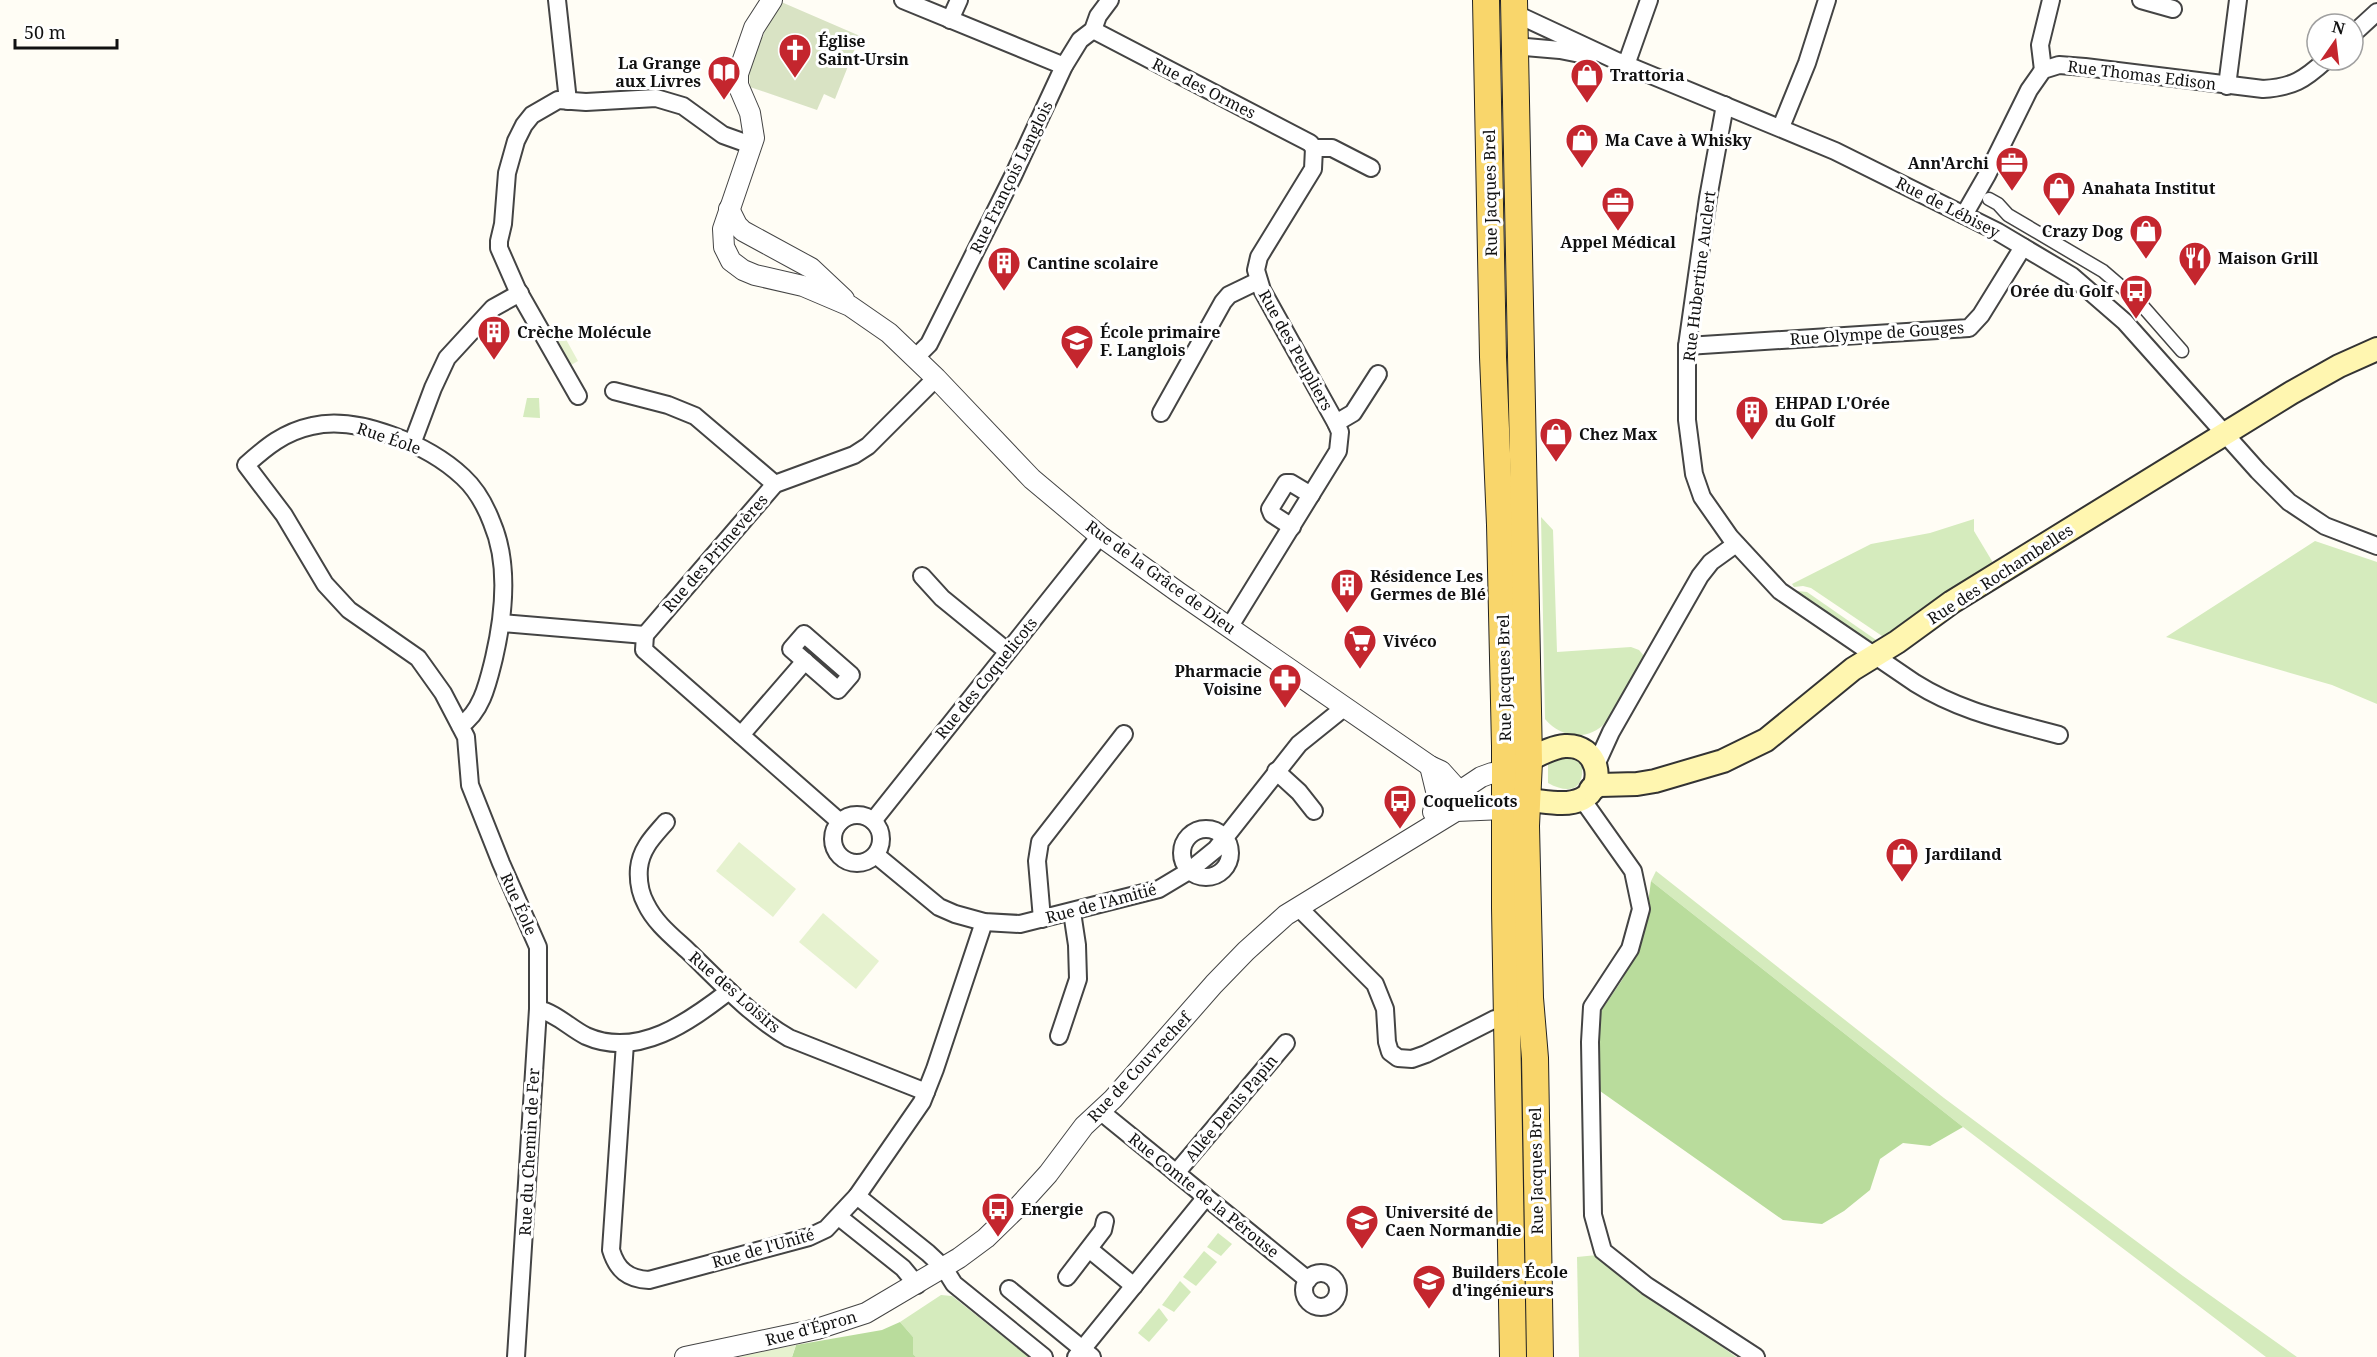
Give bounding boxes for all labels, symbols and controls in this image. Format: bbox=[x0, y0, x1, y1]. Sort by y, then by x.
scale bar bbox=[15, 12, 117, 50]
north arrow bbox=[2305, 12, 2365, 72]
text: N bbox=[2330, 15, 2348, 40]
text: 50 m bbox=[24, 20, 66, 44]
place label: Église Saint-Ursin bbox=[818, 30, 909, 70]
church icon: Église Saint-Ursin bbox=[777, 32, 813, 79]
place label: La Grange aux Livres bbox=[615, 52, 701, 92]
street label: Rue des Ormes bbox=[1148, 52, 1260, 124]
library icon: La Grange aux Livres bbox=[706, 54, 742, 101]
street label: Rue Thomas Edison bbox=[2066, 55, 2218, 95]
shop icon: Trattoria bbox=[1569, 57, 1605, 104]
place label: Trattoria bbox=[1610, 64, 1685, 86]
street label: Rue François Langlois bbox=[964, 97, 1058, 257]
shop icon: Ma Cave à Whisky bbox=[1564, 122, 1600, 169]
street label: Rue Jacques Brel bbox=[1478, 129, 1502, 257]
place label: Ma Cave à Whisky bbox=[1605, 129, 1752, 151]
office icon: Ann'Archi bbox=[1994, 145, 2030, 192]
place label: Ann'Archi bbox=[1908, 152, 1989, 174]
shop icon: Anahata Institut bbox=[2041, 170, 2077, 217]
street label: Rue de Lébisey bbox=[1892, 171, 2005, 243]
place label: Anahata Institut bbox=[2082, 177, 2216, 199]
office icon: Appel Médical bbox=[1600, 185, 1636, 232]
street label: Rue Hubertine Auclert bbox=[1678, 189, 1720, 363]
shop icon: Crazy Dog bbox=[2128, 213, 2164, 260]
place label: Crazy Dog bbox=[2042, 220, 2123, 242]
place label: Appel Médical bbox=[1560, 231, 1676, 253]
restaurant icon: Maison Grill bbox=[2177, 240, 2213, 287]
building icon: Cantine scolaire bbox=[986, 245, 1022, 292]
place label: Maison Grill bbox=[2218, 247, 2319, 269]
place label: Cantine scolaire bbox=[1027, 252, 1158, 274]
bus stop icon: Orée du Golf bbox=[2118, 273, 2154, 320]
place label: Orée du Golf bbox=[2010, 280, 2114, 302]
street label: Rue des Peupliers bbox=[1254, 286, 1338, 414]
building icon: Crèche Molécule bbox=[476, 314, 512, 361]
street label: Rue Olympe de Gouges bbox=[1789, 316, 1965, 350]
place label: Crèche Molécule bbox=[517, 321, 651, 343]
place label: École primaire F. Langlois bbox=[1100, 321, 1221, 361]
school or university icon: École primaire F. Langlois bbox=[1059, 323, 1095, 370]
place label: EHPAD L'Orée du Golf bbox=[1775, 392, 1890, 432]
building icon: EHPAD L'Orée du Golf bbox=[1734, 394, 1770, 441]
shop icon: Chez Max bbox=[1538, 416, 1574, 463]
street label: Rue Éole bbox=[354, 417, 424, 459]
place label: Chez Max bbox=[1579, 423, 1658, 445]
street label: Rue des Primevères bbox=[657, 489, 773, 617]
street label: Rue de la Grâce de Dieu bbox=[1082, 515, 1240, 639]
street label: Rue des Rochambelles bbox=[1923, 519, 2077, 629]
place label: Résidence Les Germes de Blé bbox=[1370, 565, 1486, 605]
building icon: Résidence Les Germes de Blé bbox=[1329, 567, 1365, 614]
street label: Rue des Coquelicots bbox=[930, 612, 1042, 744]
street label: Rue Jacques Brel bbox=[1492, 614, 1516, 742]
supermarket icon: Vivéco bbox=[1342, 623, 1378, 670]
place label: Vivéco bbox=[1383, 630, 1437, 652]
place label: Pharmacie Voisine bbox=[1175, 660, 1262, 700]
pharmacy icon: Pharmacie Voisine bbox=[1267, 662, 1303, 709]
bus stop icon: Coquelicots bbox=[1382, 783, 1418, 830]
place label: Coquelicots bbox=[1423, 790, 1518, 812]
shop icon: Jardiland bbox=[1884, 836, 1920, 883]
place label: Jardiland bbox=[1924, 843, 2002, 865]
street label: Rue Éole bbox=[496, 869, 542, 939]
street label: Rue de l'Amitié bbox=[1043, 878, 1159, 928]
street label: Rue des Loisirs bbox=[685, 946, 785, 1038]
street label: Rue de Couvrechef bbox=[1082, 1006, 1197, 1127]
street label: Allée Denis Papin bbox=[1180, 1050, 1282, 1166]
street label: Rue du Chemin de Fer bbox=[514, 1067, 544, 1237]
street label: Rue Jacques Brel bbox=[1524, 1107, 1548, 1235]
street label: Rue Comte de la Pérouse bbox=[1124, 1127, 1284, 1263]
bus stop icon: Energie bbox=[980, 1191, 1016, 1238]
place label: Energie bbox=[1021, 1198, 1083, 1220]
place label: Université de Caen Normandie bbox=[1385, 1201, 1521, 1241]
school or university icon: Université de Caen Normandie bbox=[1344, 1203, 1380, 1250]
street label: Rue de l'Unité bbox=[709, 1223, 817, 1273]
place label: Builders École d'ingénieurs bbox=[1452, 1261, 1568, 1301]
school or university icon: Builders École d'ingénieurs bbox=[1411, 1263, 1447, 1310]
street label: Rue d'Épron bbox=[763, 1305, 859, 1351]

